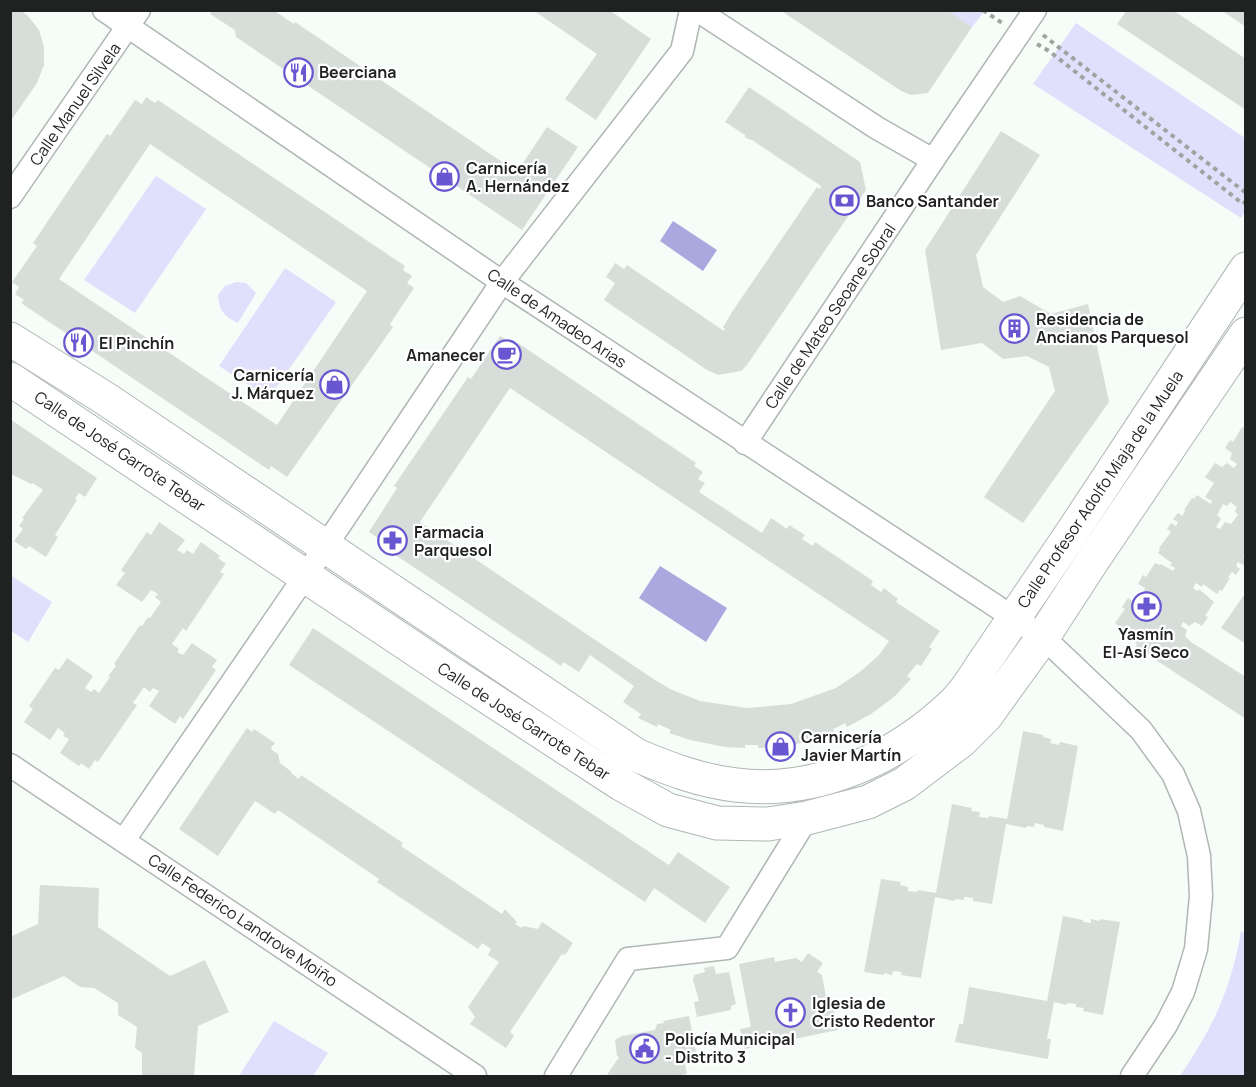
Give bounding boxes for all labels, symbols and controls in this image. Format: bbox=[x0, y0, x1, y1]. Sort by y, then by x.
street label: Calle Manuel Silvela bbox=[24, 38, 126, 170]
restaurant icon: Beerciana bbox=[282, 56, 314, 88]
place label: Beerciana bbox=[319, 61, 396, 83]
place label: Carnicería A. Hernández bbox=[466, 157, 569, 197]
shop icon: Carnicería A. Hernández bbox=[429, 161, 461, 193]
bank icon: Banco Santander bbox=[829, 185, 861, 217]
place label: Banco Santander bbox=[866, 190, 999, 212]
street label: Calle de Mateo Seoane Sobral bbox=[760, 219, 900, 413]
street label: Calle de Amadeo Arias bbox=[483, 263, 631, 373]
place label: Residencia de Ancianos Parquesol bbox=[1036, 308, 1189, 348]
building icon: Residencia de Ancianos Parquesol bbox=[999, 312, 1031, 344]
restaurant icon: El Pinchín bbox=[62, 327, 94, 359]
place label: El Pinchín bbox=[99, 332, 174, 354]
cafe icon: Amanecer bbox=[490, 339, 522, 371]
place label: Amanecer bbox=[406, 344, 485, 366]
place label: Carnicería J. Márquez bbox=[231, 364, 314, 404]
street label: Calle Profesor Adolfo Miaja de la Muela bbox=[1012, 366, 1188, 612]
shop icon: Carnicería J. Márquez bbox=[319, 368, 351, 400]
street label: Calle de José Garrote Tebar bbox=[30, 386, 210, 517]
place label: Farmacia Parquesol bbox=[414, 521, 492, 561]
pharmacy icon: Farmacia Parquesol bbox=[377, 525, 409, 557]
pharmacy icon: Yasmín El-Así Seco bbox=[1130, 590, 1162, 622]
place label: Yasmín El-Así Seco bbox=[1103, 623, 1189, 663]
street label: Calle de José Garrote Tebar bbox=[433, 657, 615, 785]
place label: Carnicería Javier Martín bbox=[801, 726, 901, 766]
shop icon: Carnicería Javier Martín bbox=[764, 730, 796, 762]
street label: Calle Federico Landrove Moiño bbox=[144, 848, 342, 992]
place label: Iglesia de Cristo Redentor bbox=[812, 992, 935, 1032]
church icon: Iglesia de Cristo Redentor bbox=[775, 996, 807, 1028]
place label: Policía Municipal - Distrito 3 bbox=[665, 1028, 795, 1068]
public building icon: Policía Municipal - Distrito 3 bbox=[628, 1032, 660, 1064]

